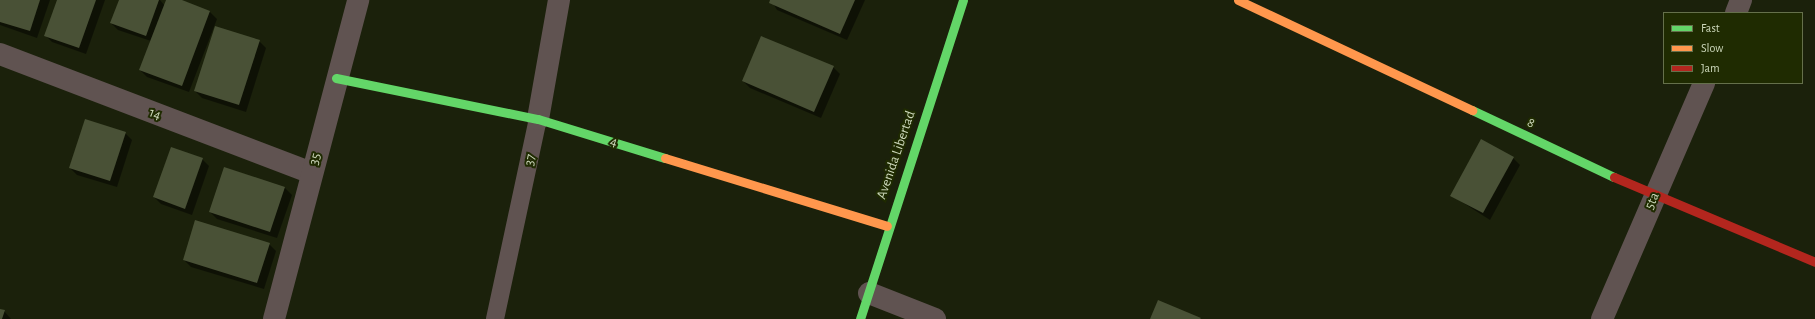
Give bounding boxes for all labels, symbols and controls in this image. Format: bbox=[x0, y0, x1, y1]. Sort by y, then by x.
legend bbox=[1663, 12, 1803, 84]
text: Fast bbox=[1701, 22, 1720, 34]
text: Slow bbox=[1701, 42, 1723, 54]
text: Jam bbox=[1701, 62, 1720, 74]
street label: 14 bbox=[147, 104, 163, 124]
street label: Avenida Libertad bbox=[873, 109, 919, 201]
street label: 8 bbox=[1524, 114, 1538, 132]
street label: 4 bbox=[608, 133, 620, 151]
street label: 35 bbox=[305, 151, 325, 167]
street label: 37 bbox=[521, 153, 539, 167]
street label: 5ta bbox=[1641, 190, 1663, 212]

